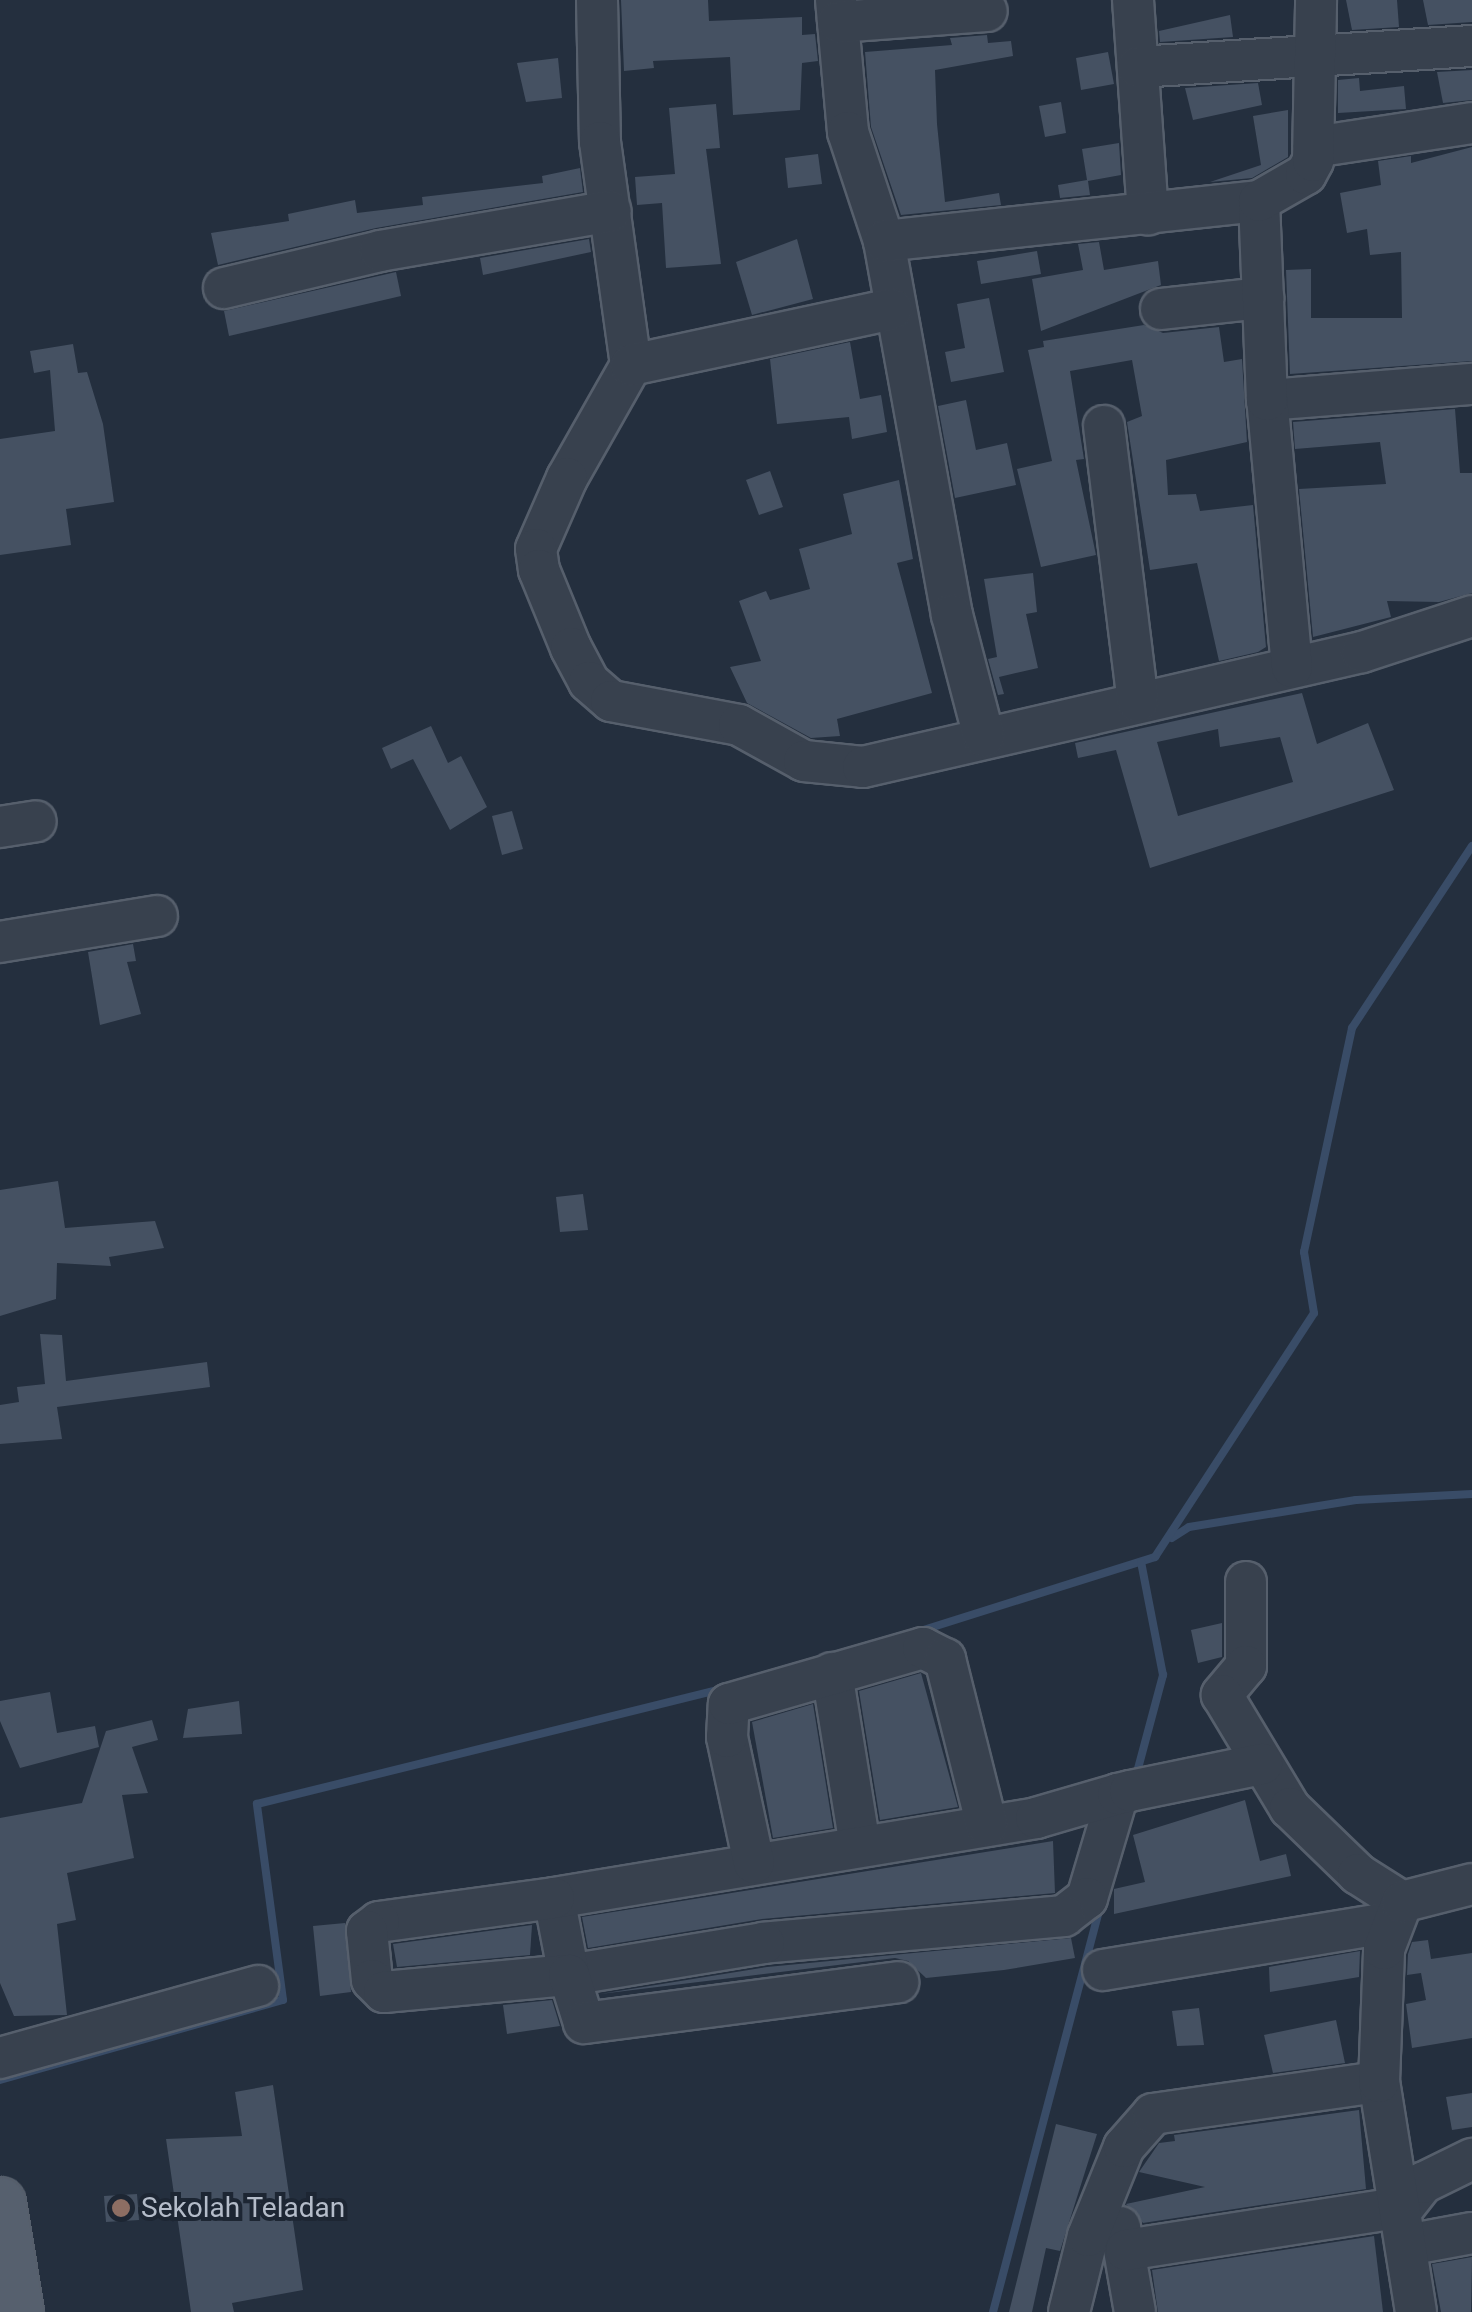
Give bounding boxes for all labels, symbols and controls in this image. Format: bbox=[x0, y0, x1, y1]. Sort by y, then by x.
place label: Sekolah Teladan bbox=[141, 2191, 346, 2225]
marker: Sekolah Teladan bbox=[110, 2197, 132, 2219]

